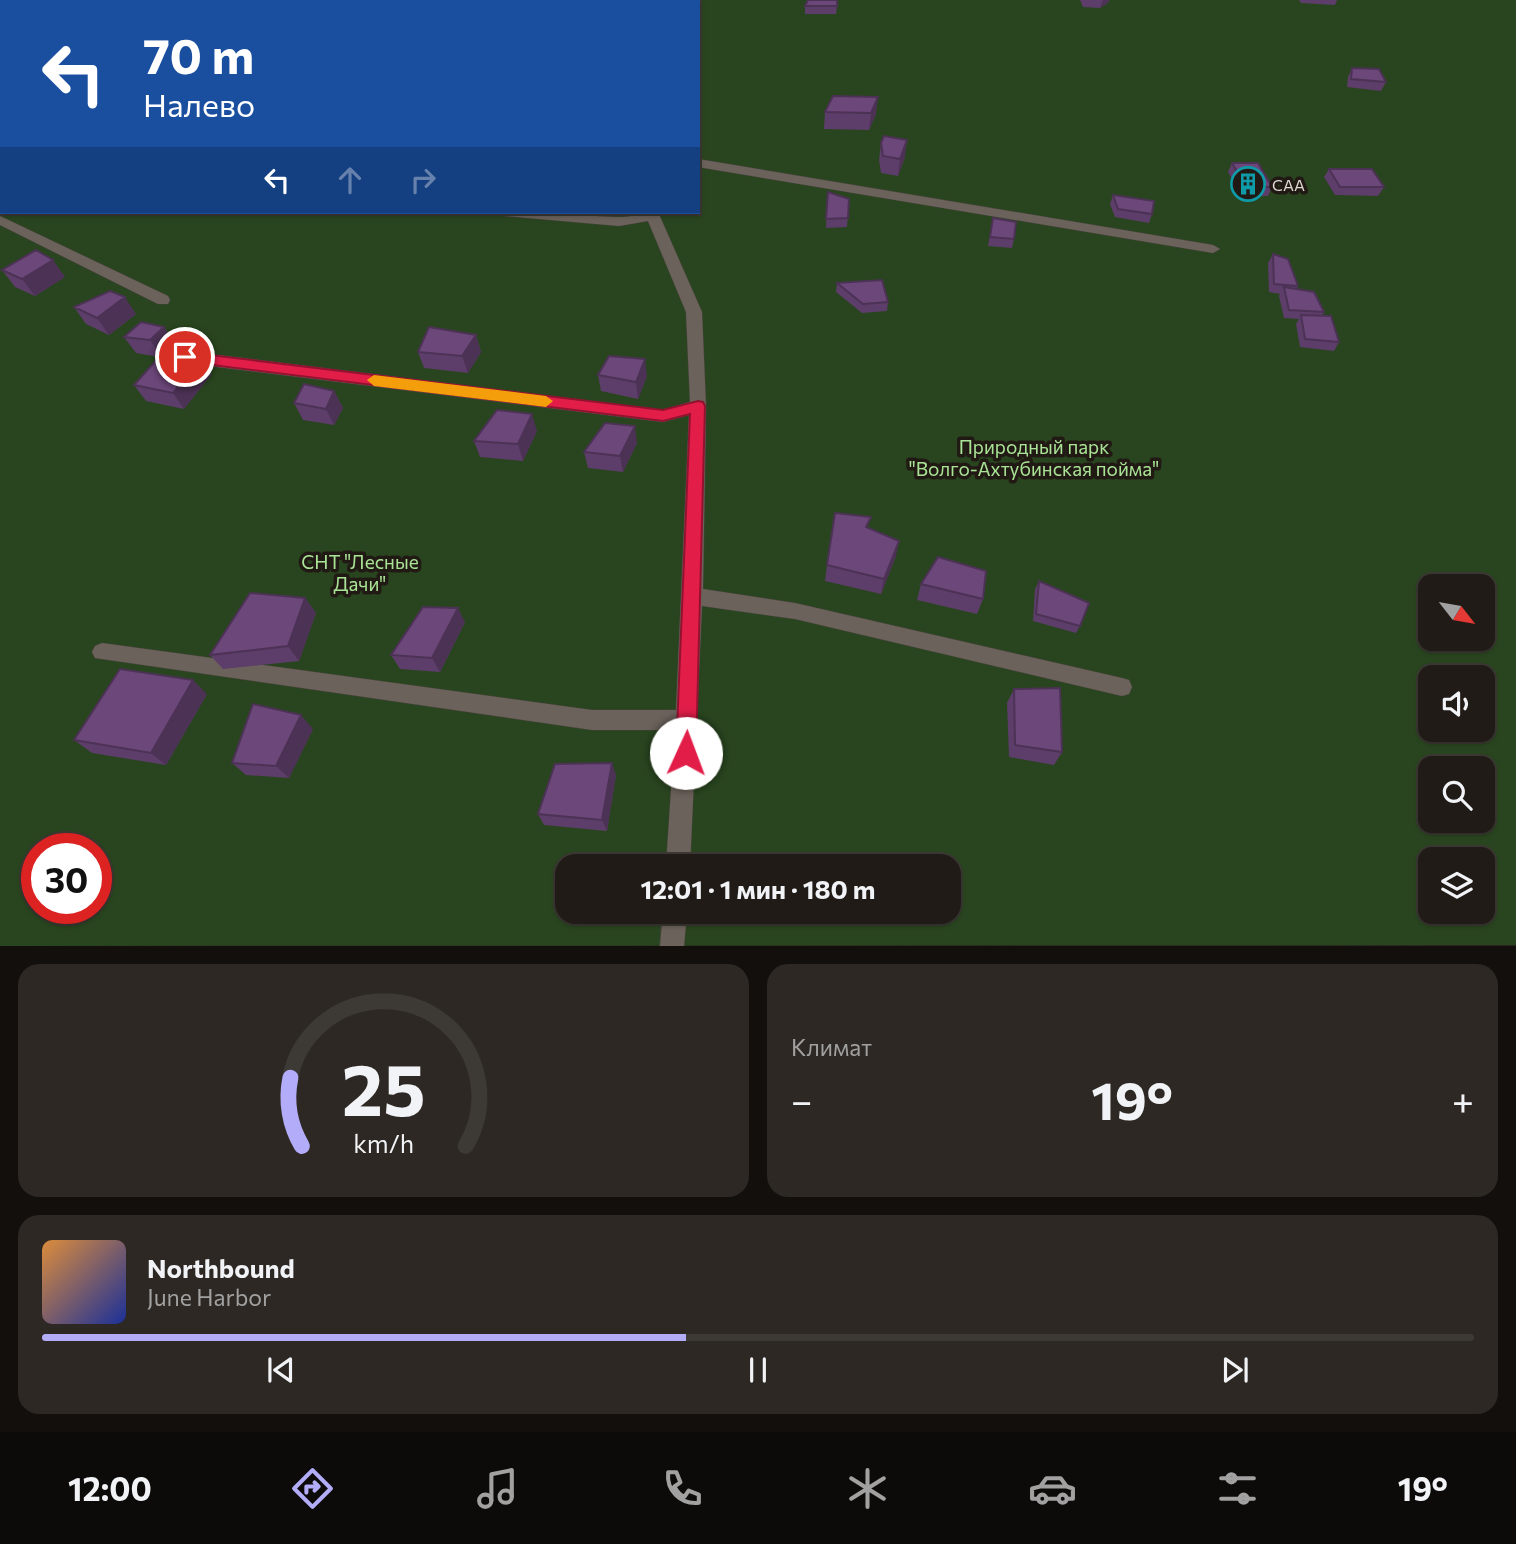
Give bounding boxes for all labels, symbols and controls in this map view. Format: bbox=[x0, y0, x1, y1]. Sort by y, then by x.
text: 70 m bbox=[143, 24, 254, 84]
icon: left bbox=[28, 28, 119, 119]
text: Налево bbox=[143, 84, 255, 124]
icon: left bbox=[258, 161, 296, 199]
icon: ahead bbox=[331, 161, 369, 199]
icon: right bbox=[404, 161, 442, 199]
building icon: САА bbox=[1229, 165, 1267, 203]
place label: САА bbox=[1272, 175, 1305, 194]
pin bbox=[155, 327, 215, 387]
icon: arrive bbox=[166, 338, 204, 376]
park label: Природный парк "Волго-Ахтубинская пойма" bbox=[909, 435, 1159, 480]
park label: СНТ "Лесные Дачи" bbox=[301, 550, 419, 595]
north arrow bbox=[1418, 574, 1494, 651]
map controls bbox=[1418, 574, 1495, 924]
button: sound bbox=[1418, 665, 1495, 742]
position arrow bbox=[649, 716, 723, 790]
button: search bbox=[1418, 756, 1495, 833]
speed limit sign: 30 bbox=[21, 833, 112, 924]
button: layers bbox=[1418, 847, 1495, 924]
text: 12:01 · 1 мин · 180 m bbox=[640, 873, 876, 904]
text: Климат bbox=[791, 1033, 872, 1061]
text: 25 bbox=[342, 1043, 425, 1132]
text: 19° bbox=[1091, 1067, 1173, 1131]
text: − bbox=[791, 1076, 813, 1123]
text: + bbox=[1452, 1076, 1474, 1123]
text: km/h bbox=[353, 1128, 414, 1158]
text: Northbound bbox=[147, 1252, 295, 1283]
text: June Harbor bbox=[147, 1283, 271, 1311]
icon: previous bbox=[262, 1351, 300, 1389]
icon: pause bbox=[739, 1351, 777, 1389]
icon: next bbox=[1216, 1351, 1254, 1389]
icon: directions bbox=[288, 1464, 337, 1513]
icon: music bbox=[473, 1464, 522, 1513]
icon: phone bbox=[658, 1464, 707, 1513]
icon: climate bbox=[843, 1464, 892, 1513]
icon: car bbox=[1028, 1464, 1077, 1513]
icon: filters bbox=[1213, 1464, 1262, 1513]
text: 12:00 bbox=[68, 1468, 152, 1508]
text: 19° bbox=[1398, 1468, 1448, 1508]

